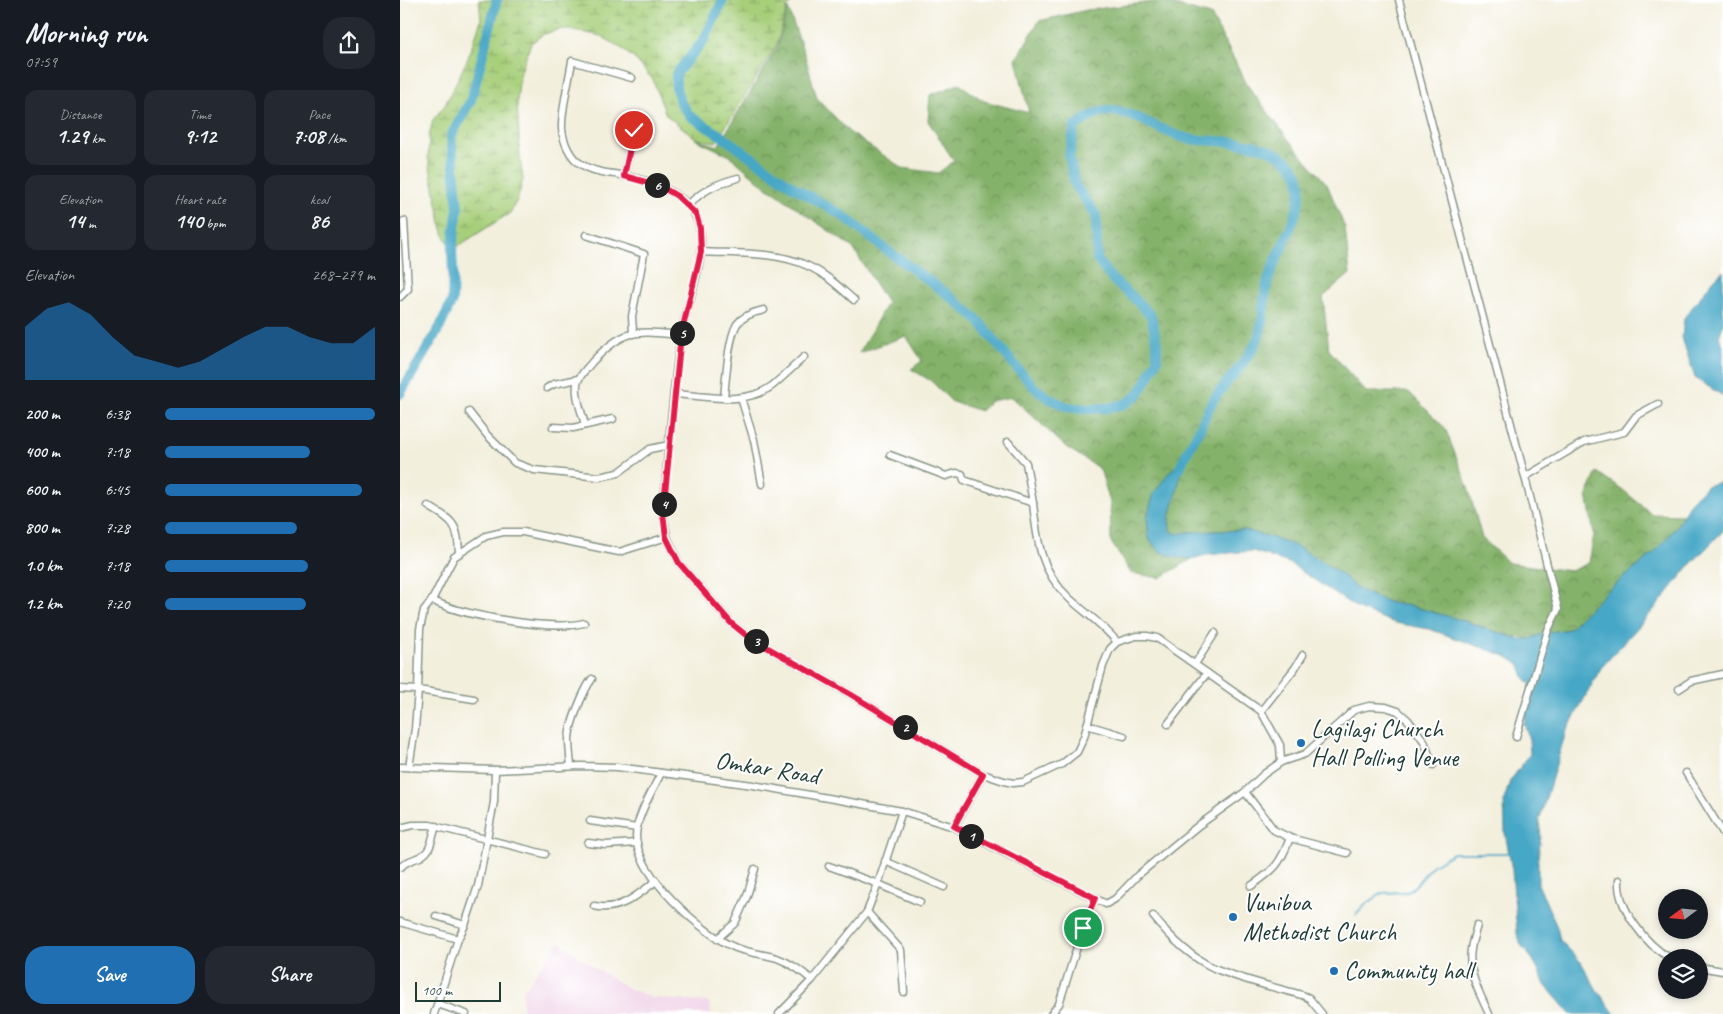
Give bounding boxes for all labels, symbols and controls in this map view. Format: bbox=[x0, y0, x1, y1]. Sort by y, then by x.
text: Morning run bbox=[25, 15, 147, 50]
button: share bbox=[323, 17, 375, 69]
text: 07:59 bbox=[25, 52, 57, 72]
text: Distance bbox=[60, 106, 102, 123]
text: Time bbox=[189, 106, 211, 123]
text: Pace bbox=[309, 106, 330, 123]
pin bbox=[613, 109, 655, 151]
icon: check bbox=[620, 116, 648, 144]
text: 1.29 bbox=[56, 123, 88, 149]
text: 9:12 bbox=[184, 123, 216, 149]
text: 7:08 bbox=[292, 123, 325, 149]
text: km bbox=[88, 130, 105, 147]
text: /km bbox=[325, 130, 346, 147]
pin: 6 bbox=[644, 172, 670, 198]
text: 6 bbox=[654, 177, 661, 194]
text: Elevation bbox=[59, 191, 102, 208]
text: Heart rate bbox=[174, 191, 226, 208]
text: kcal bbox=[310, 191, 329, 208]
text: 14 bbox=[66, 208, 85, 234]
text: 140 bbox=[175, 208, 203, 234]
text: 86 bbox=[310, 208, 329, 234]
text: m bbox=[85, 215, 96, 232]
text: bpm bbox=[203, 215, 225, 232]
text: Elevation bbox=[25, 265, 74, 285]
text: 268–279 m bbox=[312, 265, 375, 285]
pin: 5 bbox=[670, 320, 694, 346]
text: 5 bbox=[679, 325, 686, 342]
text: 200 m bbox=[25, 404, 60, 424]
text: 6:38 bbox=[105, 404, 130, 424]
text: 400 m bbox=[25, 442, 60, 462]
text: 7:18 bbox=[105, 442, 130, 462]
text: 600 m bbox=[25, 480, 60, 500]
text: 6:45 bbox=[105, 480, 130, 500]
pin: 4 bbox=[652, 492, 676, 516]
text: 4 bbox=[661, 496, 668, 513]
text: 800 m bbox=[25, 518, 60, 538]
text: 7:28 bbox=[105, 518, 130, 538]
text: 1.0 km bbox=[25, 556, 62, 576]
text: 7:18 bbox=[105, 556, 130, 576]
text: 1.2 km bbox=[25, 594, 62, 614]
text: 7:20 bbox=[105, 594, 130, 614]
pin: 3 bbox=[744, 628, 768, 654]
text: 3 bbox=[753, 633, 760, 650]
place label: Lagilagi Church Hall Polling Venue bbox=[1311, 713, 1460, 774]
pin: 2 bbox=[892, 714, 918, 740]
text: 2 bbox=[902, 719, 909, 736]
marker: Lagilagi Church Hall Polling Venue bbox=[1295, 737, 1307, 749]
street label: Omkar Road bbox=[713, 744, 825, 793]
pin: 1 bbox=[958, 824, 984, 848]
text: 1 bbox=[968, 828, 975, 845]
place label: Vunibua Methodist Church bbox=[1243, 887, 1397, 948]
north arrow bbox=[1658, 889, 1708, 939]
map controls bbox=[1658, 889, 1708, 999]
pin bbox=[1062, 907, 1104, 949]
marker: Vunibua Methodist Church bbox=[1227, 911, 1239, 923]
icon: arrive bbox=[1069, 914, 1097, 942]
button: Save bbox=[25, 946, 195, 1004]
button: Share bbox=[205, 946, 375, 1004]
button: layers bbox=[1658, 949, 1708, 999]
place label: Community hall bbox=[1344, 955, 1477, 987]
marker: Community hall bbox=[1328, 965, 1340, 977]
scale bar bbox=[415, 979, 501, 1002]
text: 100 m bbox=[422, 982, 452, 999]

